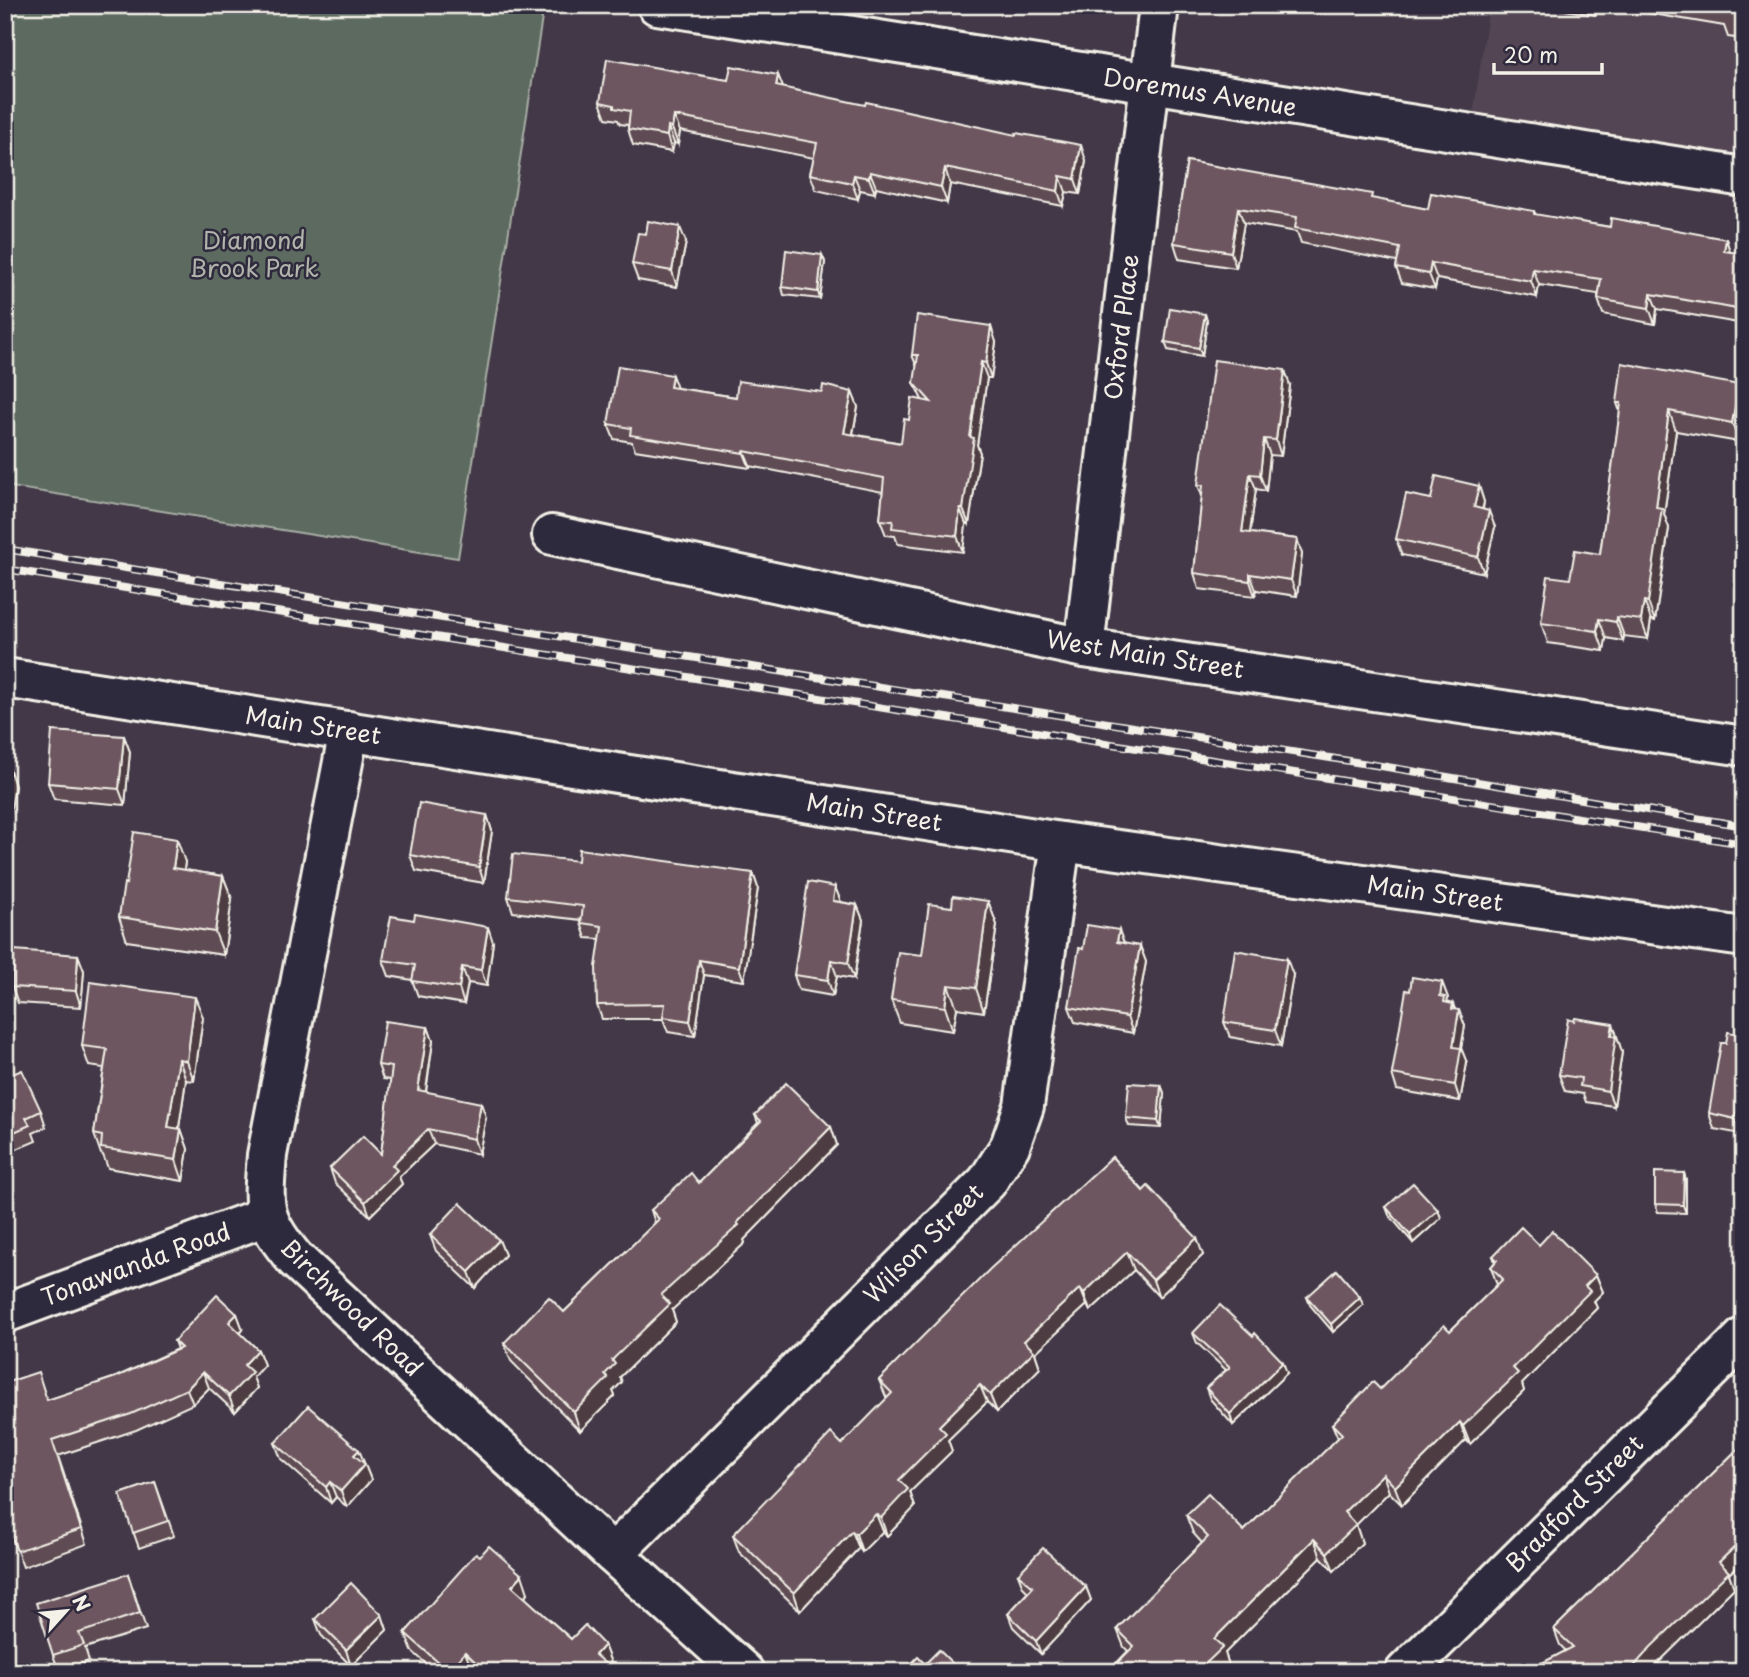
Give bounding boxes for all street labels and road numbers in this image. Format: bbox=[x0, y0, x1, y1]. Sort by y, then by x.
street label: Doremus Avenue bbox=[1101, 58, 1300, 124]
street label: Oxford Place bbox=[1093, 252, 1147, 402]
street label: West Main Street bbox=[1044, 620, 1247, 686]
street label: Main Street bbox=[243, 696, 384, 753]
street label: Main Street bbox=[804, 783, 945, 840]
street label: Main Street bbox=[1365, 865, 1506, 919]
street label: Wilson Street bbox=[854, 1174, 991, 1311]
street label: Tonawanda Road bbox=[36, 1212, 235, 1314]
street label: Birchwood Road bbox=[273, 1229, 432, 1384]
street label: Bradford Street bbox=[1496, 1425, 1651, 1580]

